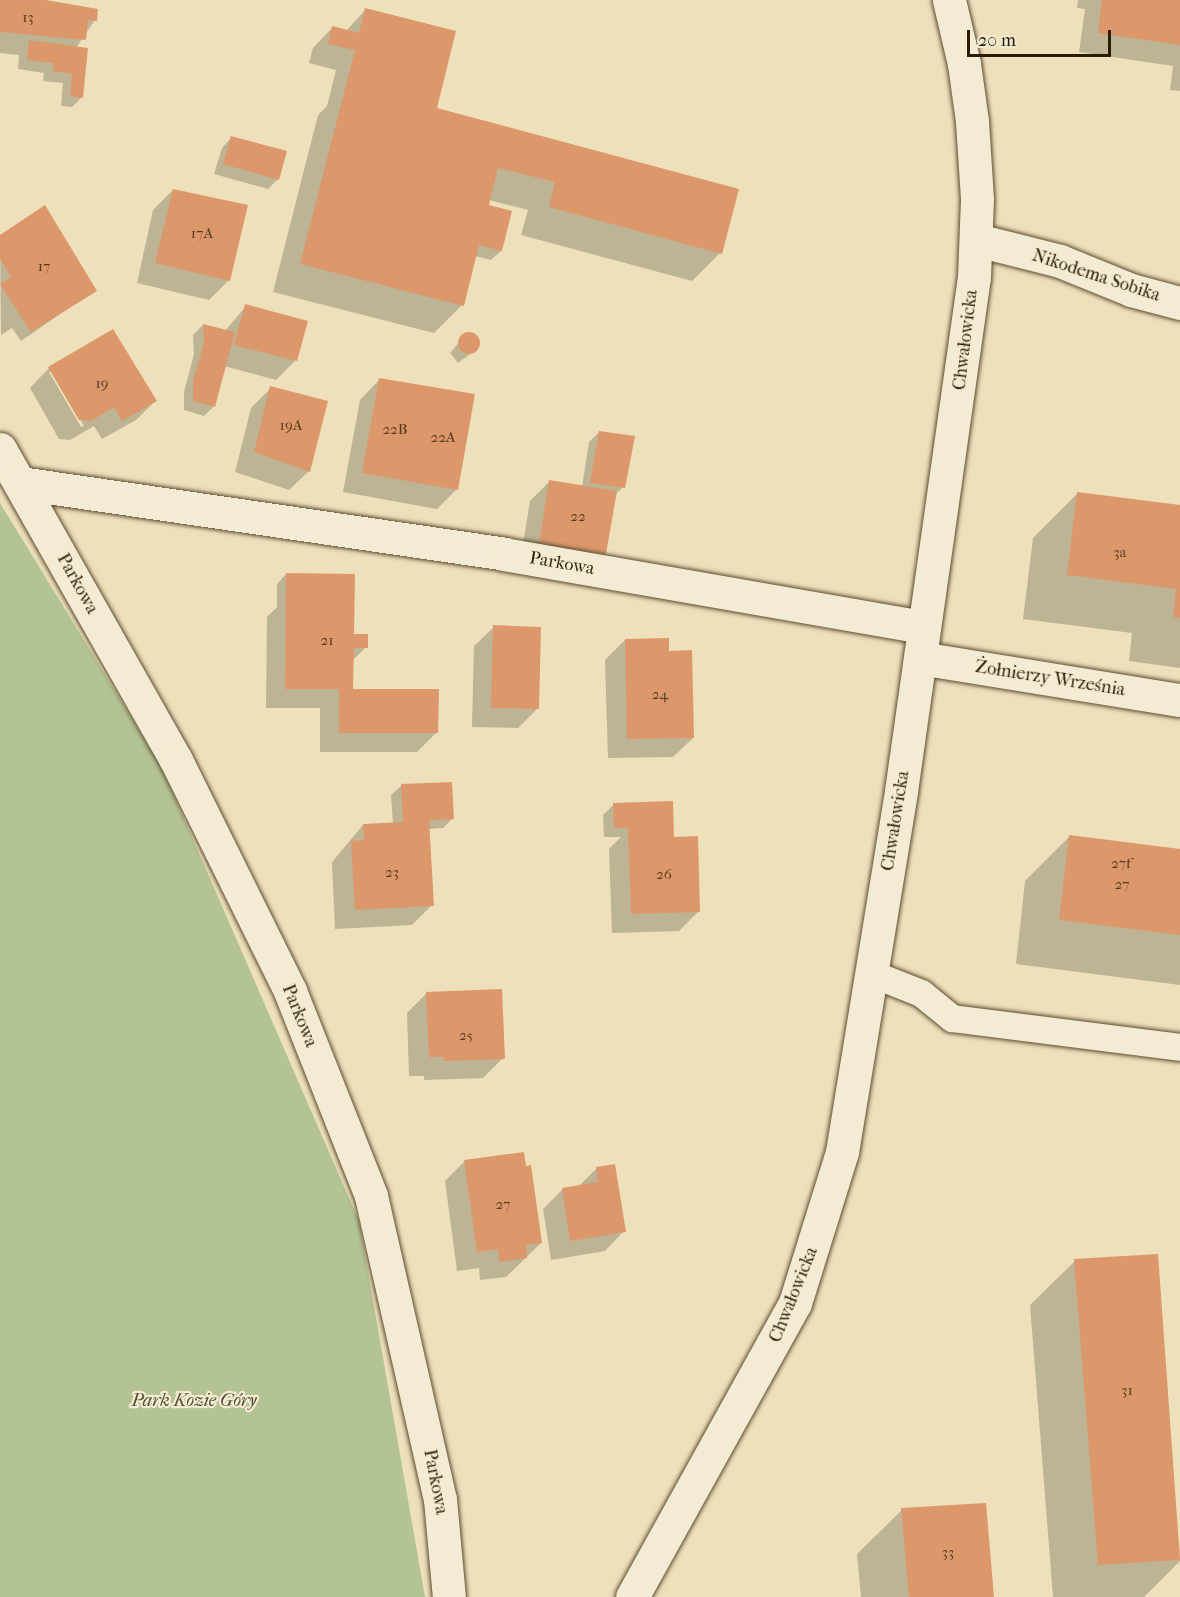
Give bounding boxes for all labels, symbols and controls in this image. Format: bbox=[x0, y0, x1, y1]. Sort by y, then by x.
house number: 13 bbox=[22, 9, 34, 27]
scale bar bbox=[970, 18, 1114, 56]
text: 20 m bbox=[978, 30, 1016, 51]
house number: 17A bbox=[191, 225, 213, 243]
street label: Nikodema Sobika bbox=[1029, 245, 1163, 307]
house number: 17 bbox=[38, 258, 50, 276]
street label: Chwałowicka bbox=[949, 289, 983, 391]
house number: 19 bbox=[95, 375, 109, 393]
house number: 19A bbox=[280, 417, 302, 435]
house number: 22B bbox=[382, 421, 408, 439]
house number: 22A bbox=[430, 429, 456, 447]
house number: 22 bbox=[570, 508, 586, 526]
house number: 3a bbox=[1113, 544, 1127, 562]
street label: Parkowa bbox=[528, 548, 596, 580]
street label: Parkowa bbox=[52, 550, 102, 618]
house number: 21 bbox=[320, 632, 334, 650]
street label: Żołnierzy Września bbox=[973, 656, 1127, 702]
house number: 24 bbox=[652, 686, 668, 704]
street label: Chwałowicka bbox=[877, 769, 915, 873]
house number: 27f bbox=[1111, 855, 1131, 873]
house number: 23 bbox=[385, 864, 399, 882]
house number: 26 bbox=[656, 866, 672, 884]
house number: 27 bbox=[1115, 876, 1129, 894]
street label: Parkowa bbox=[277, 981, 321, 1051]
house number: 25 bbox=[459, 1027, 473, 1045]
house number: 27 bbox=[496, 1196, 510, 1214]
street label: Chwałowicka bbox=[765, 1244, 823, 1346]
house number: 31 bbox=[1121, 1382, 1133, 1400]
park label: Park Kozie Góry bbox=[131, 1390, 257, 1412]
street label: Parkowa bbox=[418, 1448, 452, 1516]
house number: 33 bbox=[942, 1544, 954, 1562]

